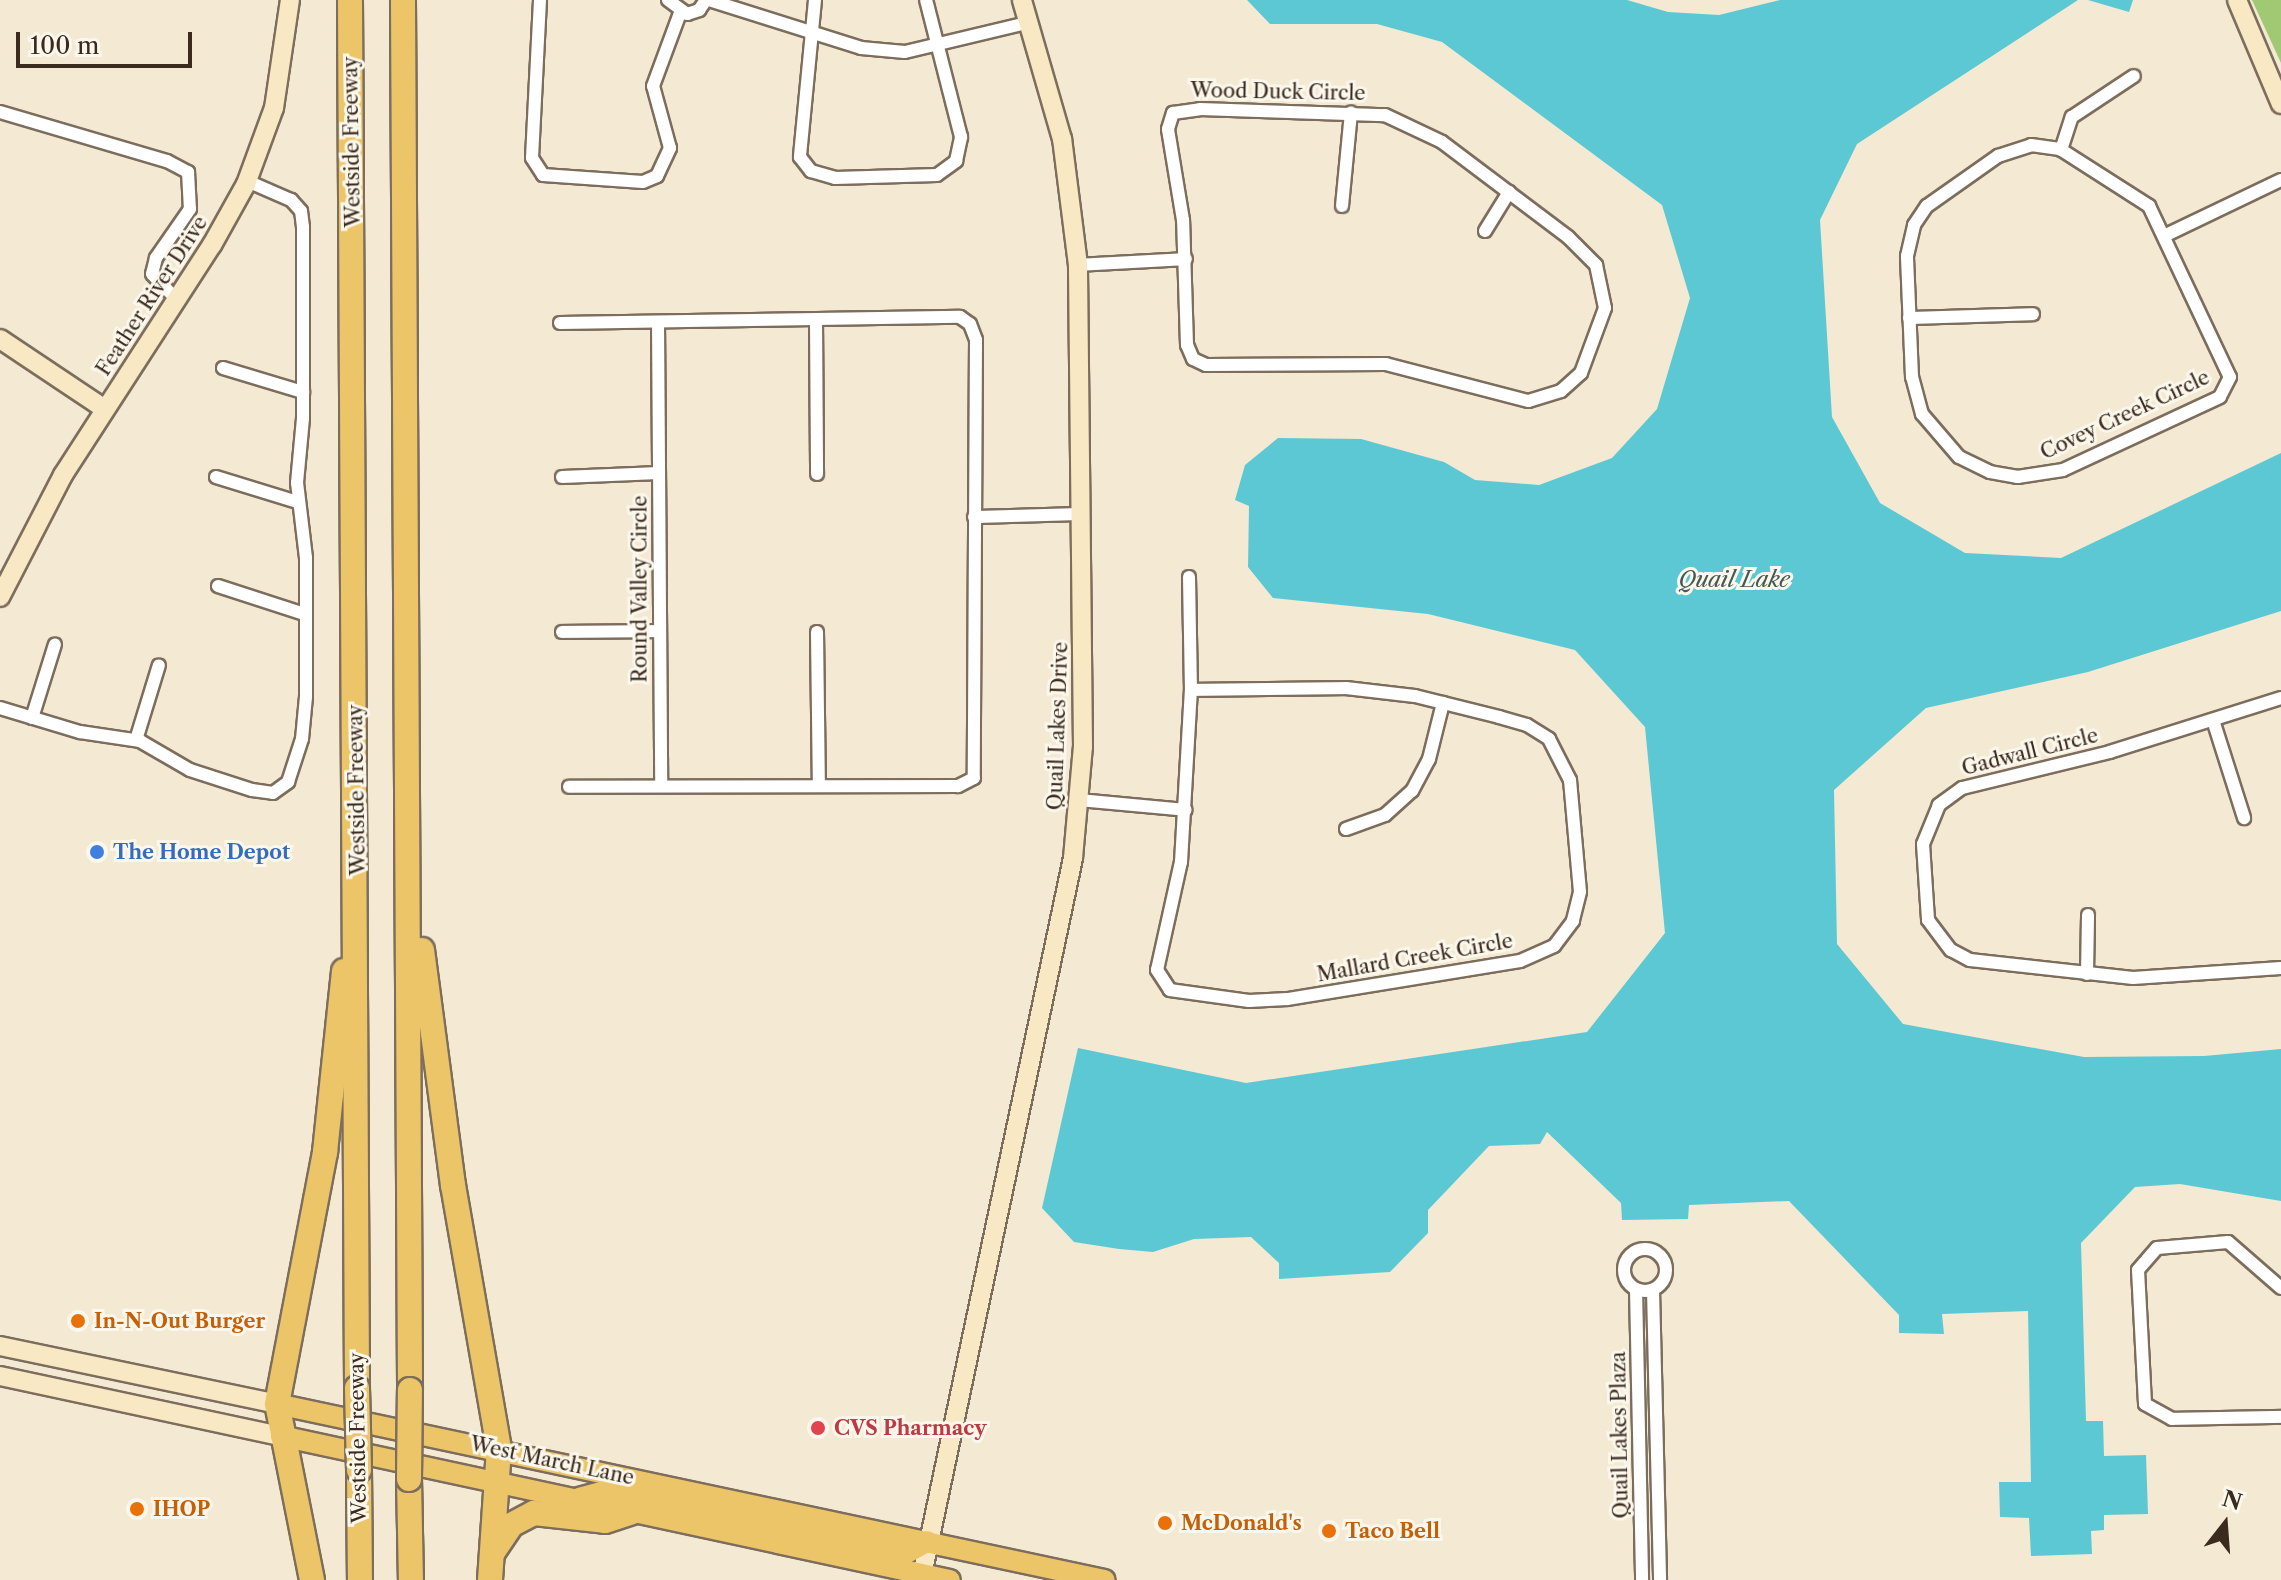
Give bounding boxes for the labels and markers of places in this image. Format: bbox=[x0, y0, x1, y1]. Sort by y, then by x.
place label: The Home Depot bbox=[113, 840, 290, 864]
marker: The Home Depot bbox=[88, 843, 106, 861]
place label: In-N-Out Burger bbox=[94, 1309, 265, 1333]
marker: In-N-Out Burger bbox=[69, 1312, 87, 1330]
place label: CVS Pharmacy bbox=[834, 1416, 987, 1440]
marker: CVS Pharmacy bbox=[809, 1419, 827, 1437]
place label: IHOP bbox=[153, 1497, 210, 1521]
marker: IHOP bbox=[128, 1500, 146, 1518]
place label: McDonald's bbox=[1181, 1511, 1302, 1535]
marker: McDonald's bbox=[1156, 1514, 1174, 1532]
place label: Taco Bell bbox=[1345, 1519, 1440, 1543]
marker: Taco Bell bbox=[1320, 1522, 1338, 1540]

